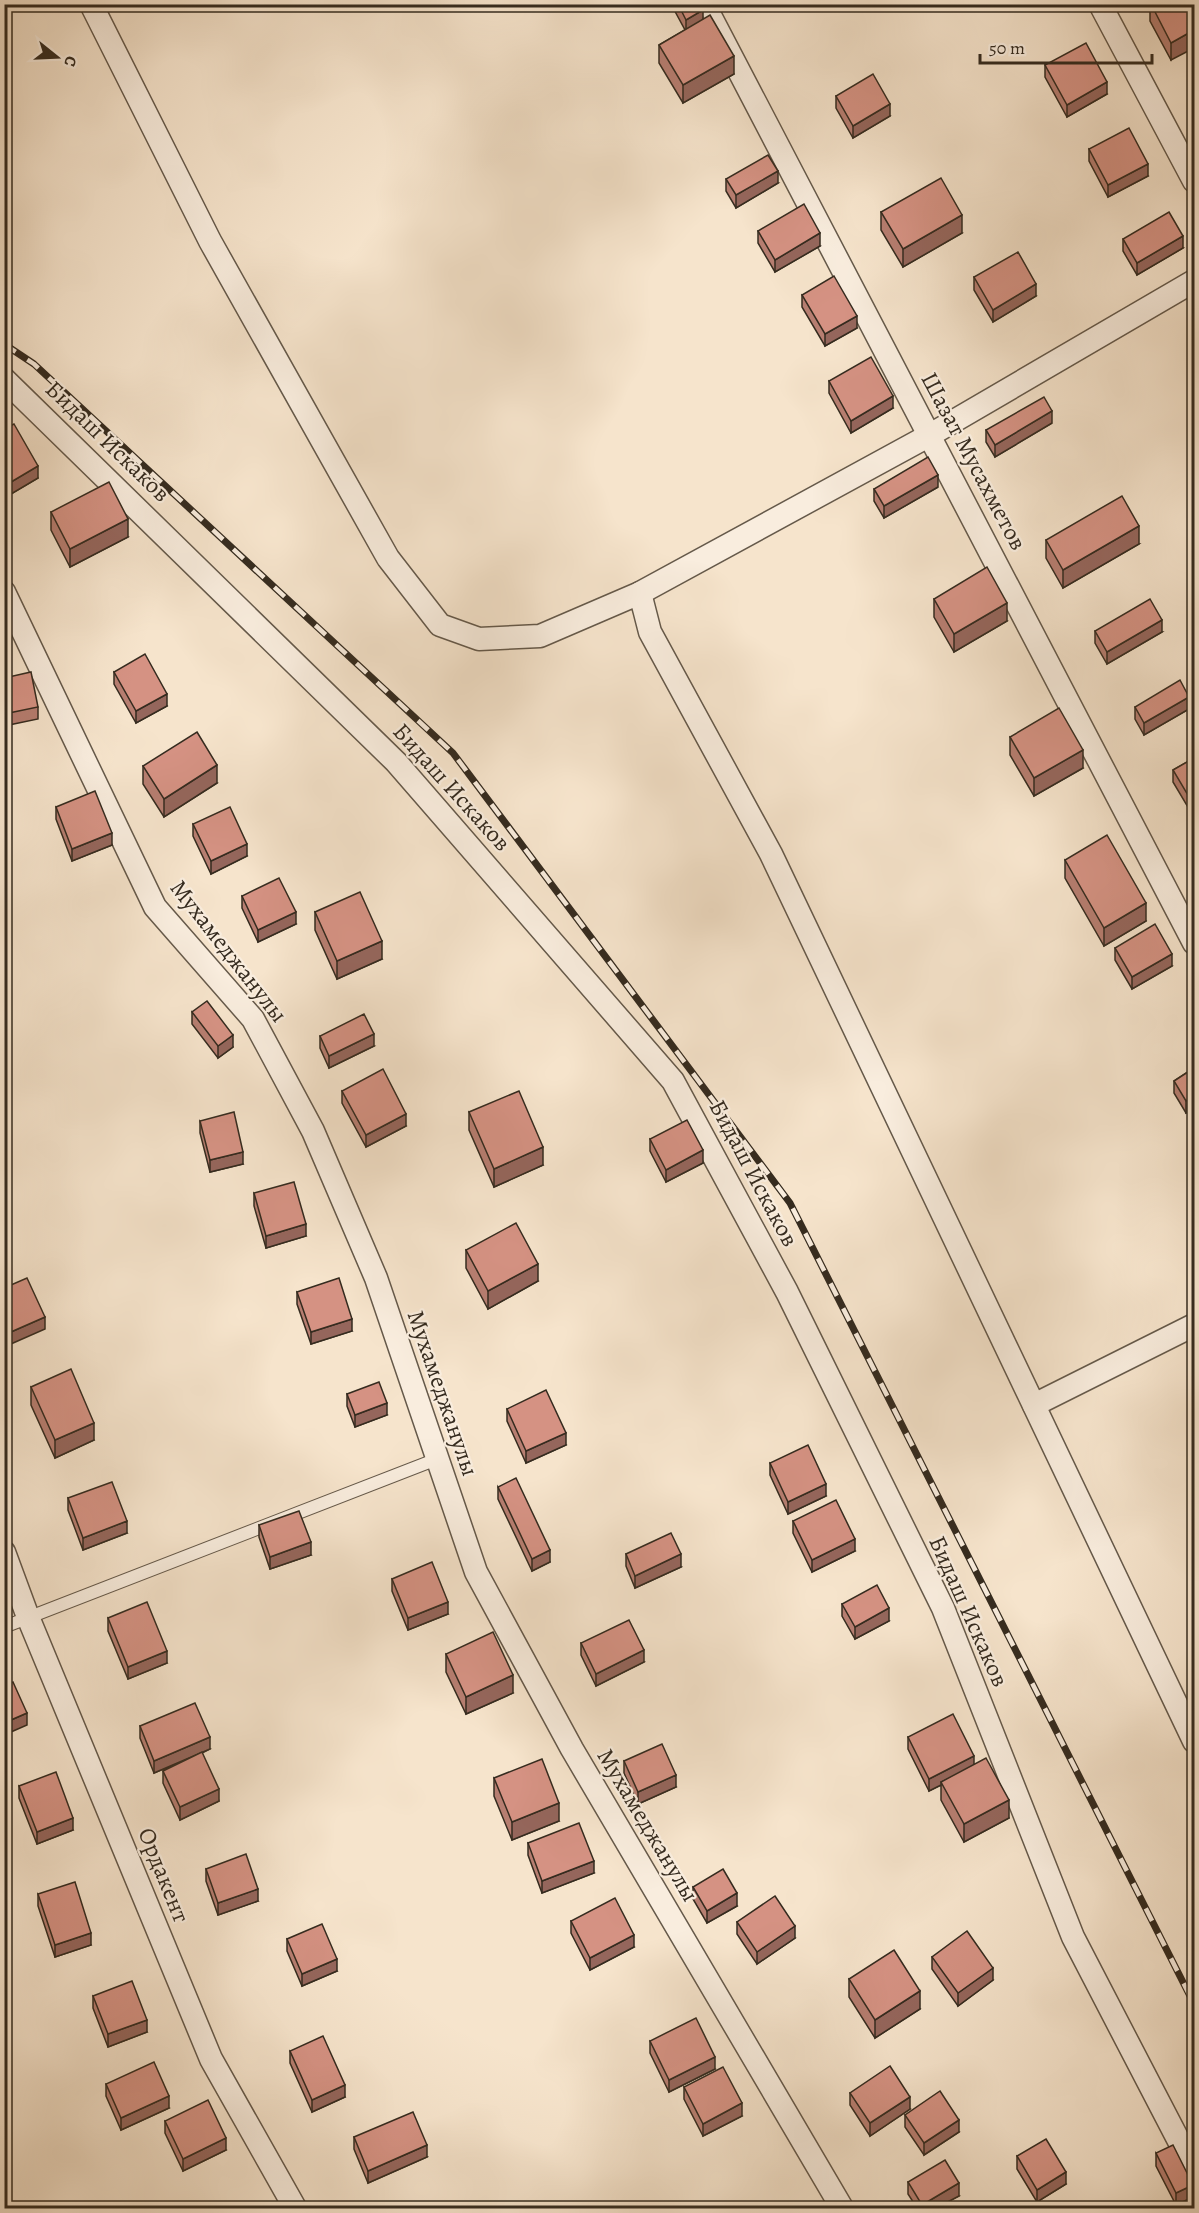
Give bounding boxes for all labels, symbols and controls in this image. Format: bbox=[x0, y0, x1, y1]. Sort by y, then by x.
north arrow bbox=[27, 27, 87, 87]
scale bar bbox=[980, 27, 1152, 65]
text: 50 m bbox=[989, 36, 1025, 60]
text: С bbox=[58, 53, 82, 70]
street label: Шазат Мусахметов bbox=[914, 366, 1034, 556]
street label: Бидаш Искаков bbox=[39, 373, 177, 509]
street label: Бидаш Искаков bbox=[386, 716, 518, 858]
street label: Мухамеджанулы bbox=[163, 873, 295, 1029]
street label: Бидаш Искаков bbox=[702, 1094, 806, 1252]
street label: Мухамеджанулы bbox=[400, 1306, 486, 1480]
street label: Бидаш Искаков bbox=[921, 1530, 1017, 1692]
street label: Мухамеджанулы bbox=[590, 1742, 706, 1908]
street label: Ордакент bbox=[131, 1823, 198, 1927]

